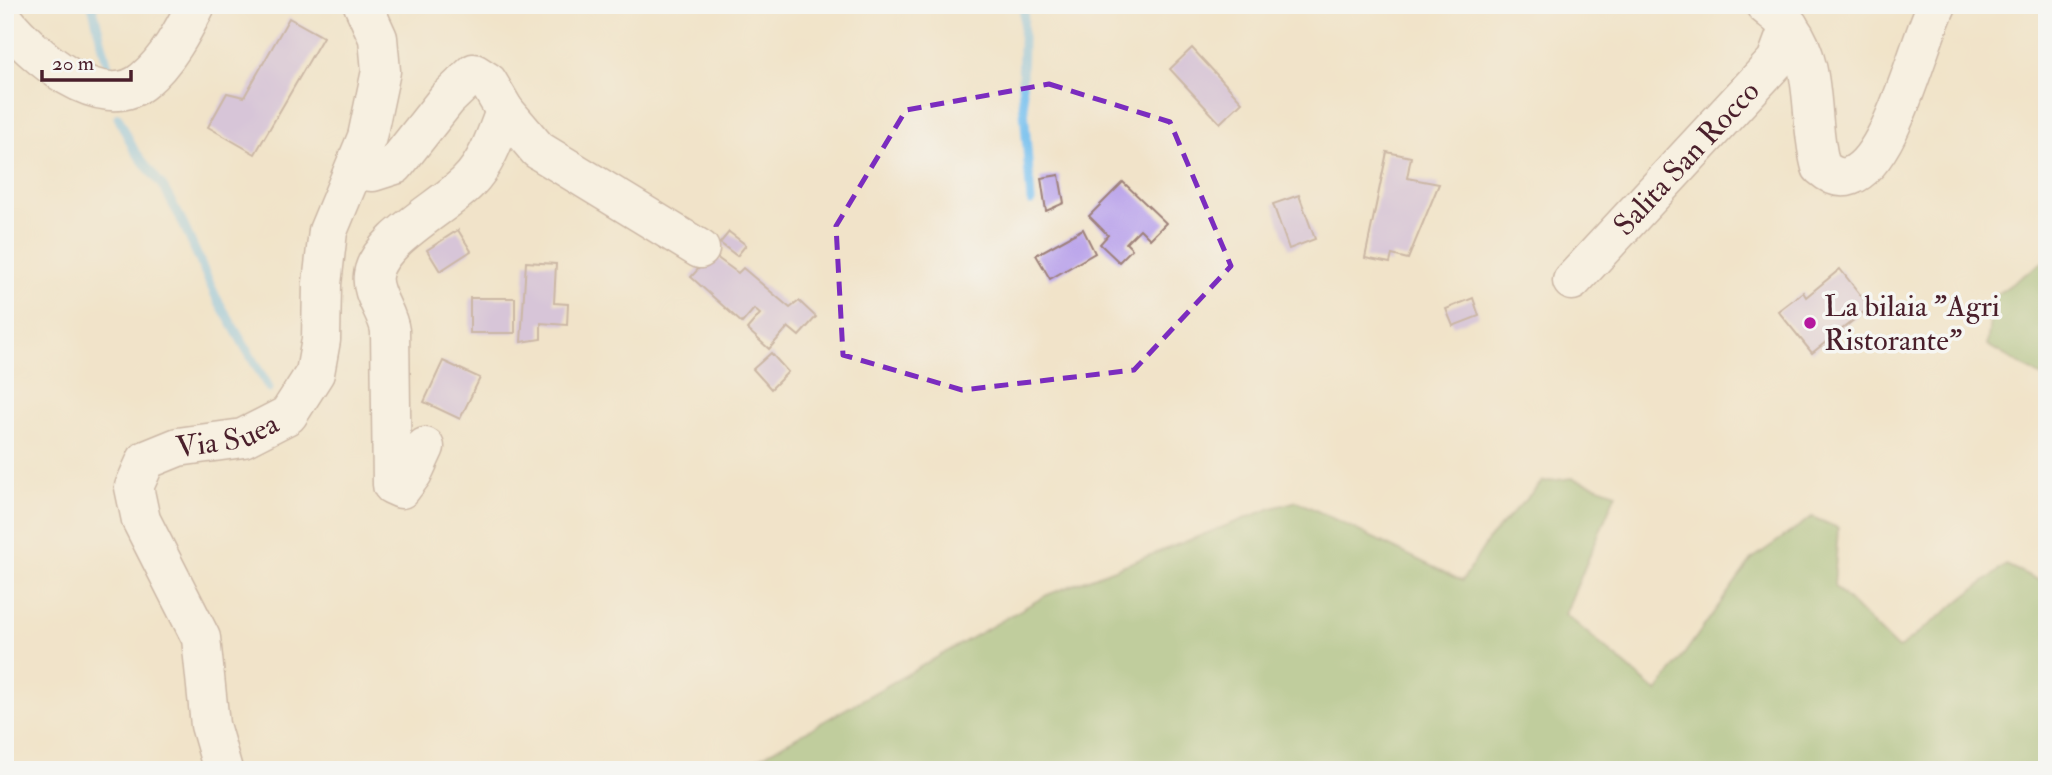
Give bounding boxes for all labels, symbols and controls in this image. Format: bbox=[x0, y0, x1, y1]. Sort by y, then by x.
scale bar bbox=[42, 38, 131, 82]
text: 20 m bbox=[52, 50, 94, 77]
street label: Salita San Rocco bbox=[1605, 73, 1767, 243]
place label: La bilaia "Agri Ristorante" bbox=[1824, 288, 2000, 359]
marker: La bilaia "Agri Ristorante" bbox=[1802, 315, 1818, 331]
street label: Via Suea bbox=[174, 404, 285, 466]

